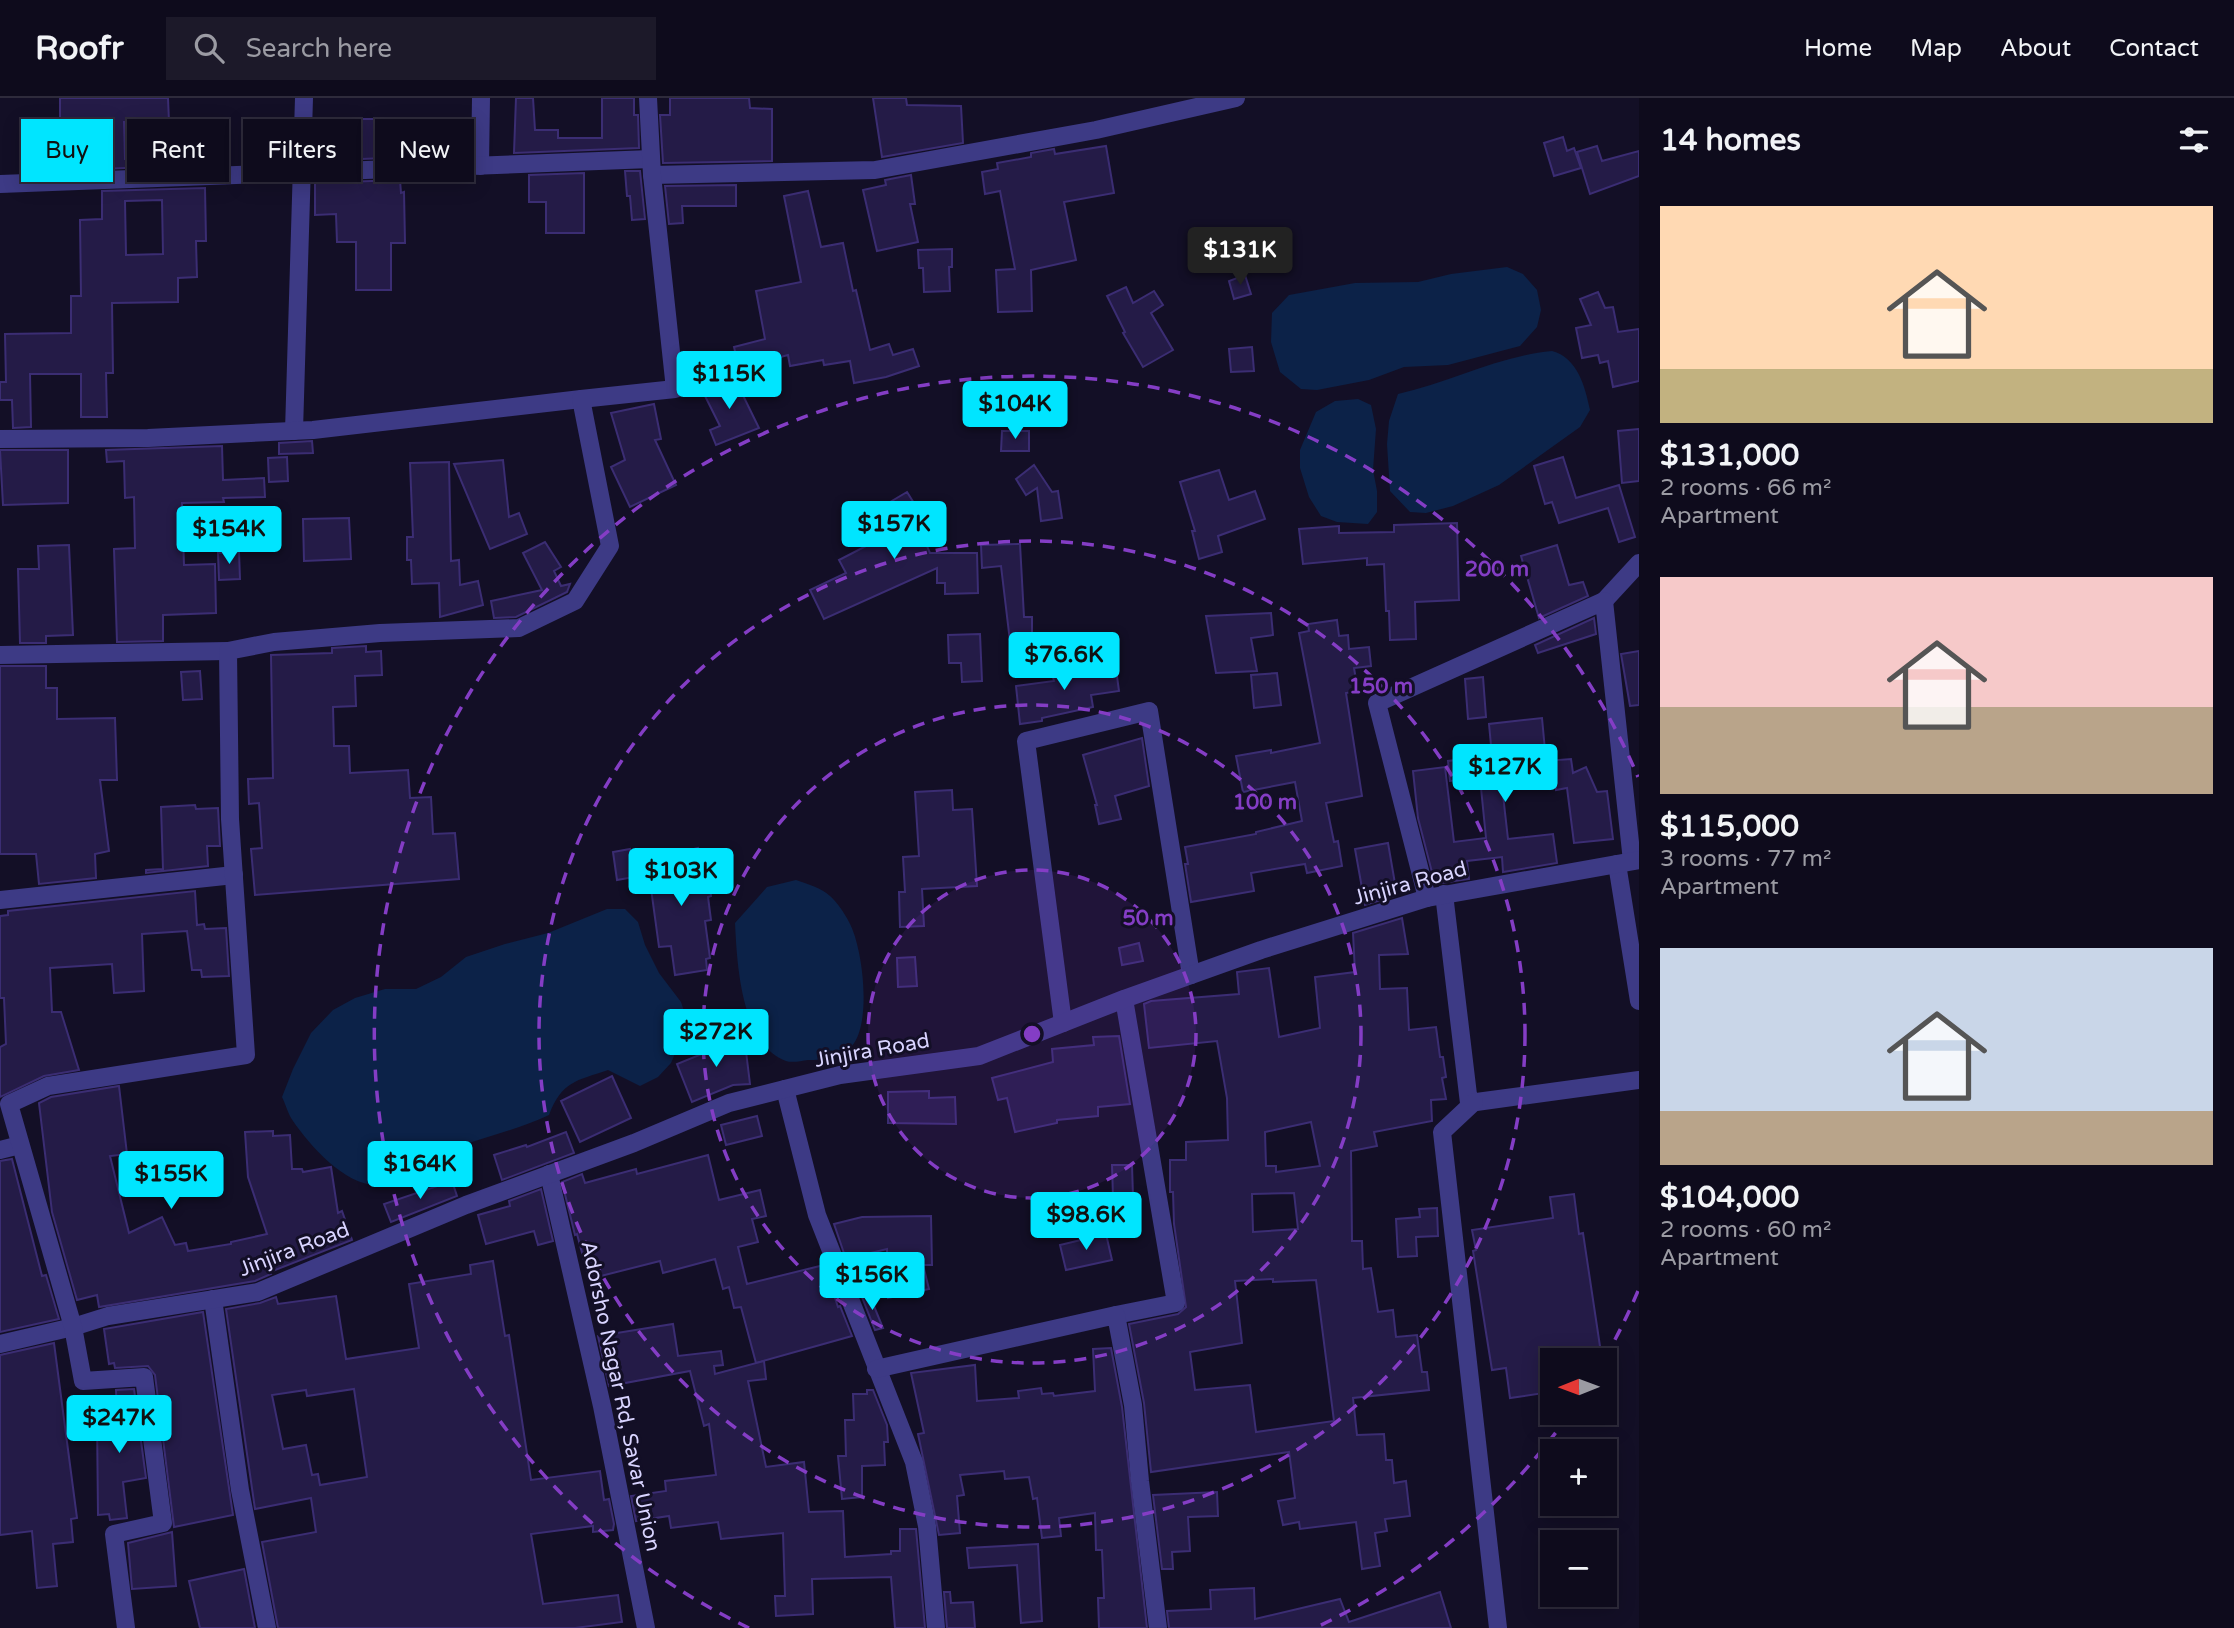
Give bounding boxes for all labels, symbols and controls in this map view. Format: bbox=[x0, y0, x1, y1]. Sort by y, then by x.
search box bbox=[166, 17, 656, 80]
text: Roofr bbox=[35, 29, 124, 68]
icon: search bbox=[190, 29, 228, 67]
text: Search here bbox=[246, 33, 392, 64]
text: Home bbox=[1804, 34, 1872, 63]
text: Map bbox=[1910, 34, 1962, 63]
text: About bbox=[2000, 34, 2071, 63]
text: Contact bbox=[2109, 34, 2199, 63]
chip: Buy bbox=[21, 119, 113, 182]
chip: Rent bbox=[127, 119, 229, 182]
chip: Filters bbox=[243, 119, 361, 182]
chip: New bbox=[375, 119, 474, 182]
icon: filters bbox=[2175, 121, 2213, 159]
text: 14 homes bbox=[1660, 122, 1801, 159]
pin: $131K bbox=[1191, 228, 1289, 287]
text: $131K bbox=[1204, 236, 1276, 264]
icon: home bbox=[1874, 251, 2000, 377]
pin: $115K bbox=[680, 352, 778, 411]
text: $115K bbox=[693, 360, 765, 388]
pin: $104K bbox=[966, 382, 1064, 441]
text: $104K bbox=[979, 390, 1051, 418]
text: $131,000 bbox=[1660, 437, 1799, 474]
text: 2 rooms · 66 m² bbox=[1660, 474, 1831, 502]
pin: $157K bbox=[845, 502, 943, 561]
text: Apartment bbox=[1660, 502, 1779, 530]
pin: $154K bbox=[180, 506, 278, 566]
text: $157K bbox=[858, 510, 930, 538]
text: $154K bbox=[193, 515, 265, 543]
text: 200 m bbox=[1465, 557, 1529, 582]
icon: home bbox=[1874, 622, 2000, 748]
pin: $76.6K bbox=[1007, 632, 1121, 692]
text: $76.6K bbox=[1025, 641, 1103, 669]
text: 150 m bbox=[1349, 674, 1413, 699]
pin: $127K bbox=[1456, 744, 1554, 804]
text: $127K bbox=[1469, 753, 1541, 781]
text: 100 m bbox=[1233, 790, 1297, 815]
text: $115,000 bbox=[1660, 808, 1799, 845]
text: 3 rooms · 77 m² bbox=[1660, 845, 1831, 873]
pin: $103K bbox=[632, 848, 730, 908]
street label: Jinjira Road bbox=[1351, 856, 1470, 911]
text: $103K bbox=[645, 857, 717, 885]
text: Apartment bbox=[1660, 873, 1779, 901]
text: 50 m bbox=[1122, 906, 1174, 931]
icon: home bbox=[1874, 993, 2000, 1119]
pin: $272K bbox=[667, 1010, 765, 1069]
text: $272K bbox=[680, 1018, 752, 1046]
centre of rings bbox=[1020, 1022, 1044, 1046]
street label: Jinjira Road bbox=[813, 1028, 932, 1073]
pin: $164K bbox=[371, 1142, 469, 1201]
text: $164K bbox=[384, 1150, 456, 1178]
pin: $155K bbox=[122, 1152, 220, 1211]
text: $155K bbox=[135, 1160, 207, 1188]
text: $104,000 bbox=[1660, 1179, 1799, 1216]
pin: $98.6K bbox=[1029, 1192, 1143, 1252]
text: $98.6K bbox=[1047, 1201, 1125, 1229]
text: 2 rooms · 60 m² bbox=[1660, 1216, 1831, 1244]
street label: Jinjira Road bbox=[235, 1217, 353, 1282]
street label: Adorsho Nagar Rd, Savar Union bbox=[575, 1239, 666, 1554]
text: Apartment bbox=[1660, 1244, 1779, 1272]
pin: $156K bbox=[823, 1252, 921, 1312]
text: $156K bbox=[836, 1261, 908, 1289]
north arrow bbox=[1540, 1348, 1617, 1424]
map controls bbox=[1540, 1348, 1617, 1607]
pin: $247K bbox=[70, 1396, 168, 1455]
text: $247K bbox=[83, 1404, 155, 1432]
button: + bbox=[1540, 1439, 1617, 1516]
button: − bbox=[1540, 1530, 1617, 1607]

